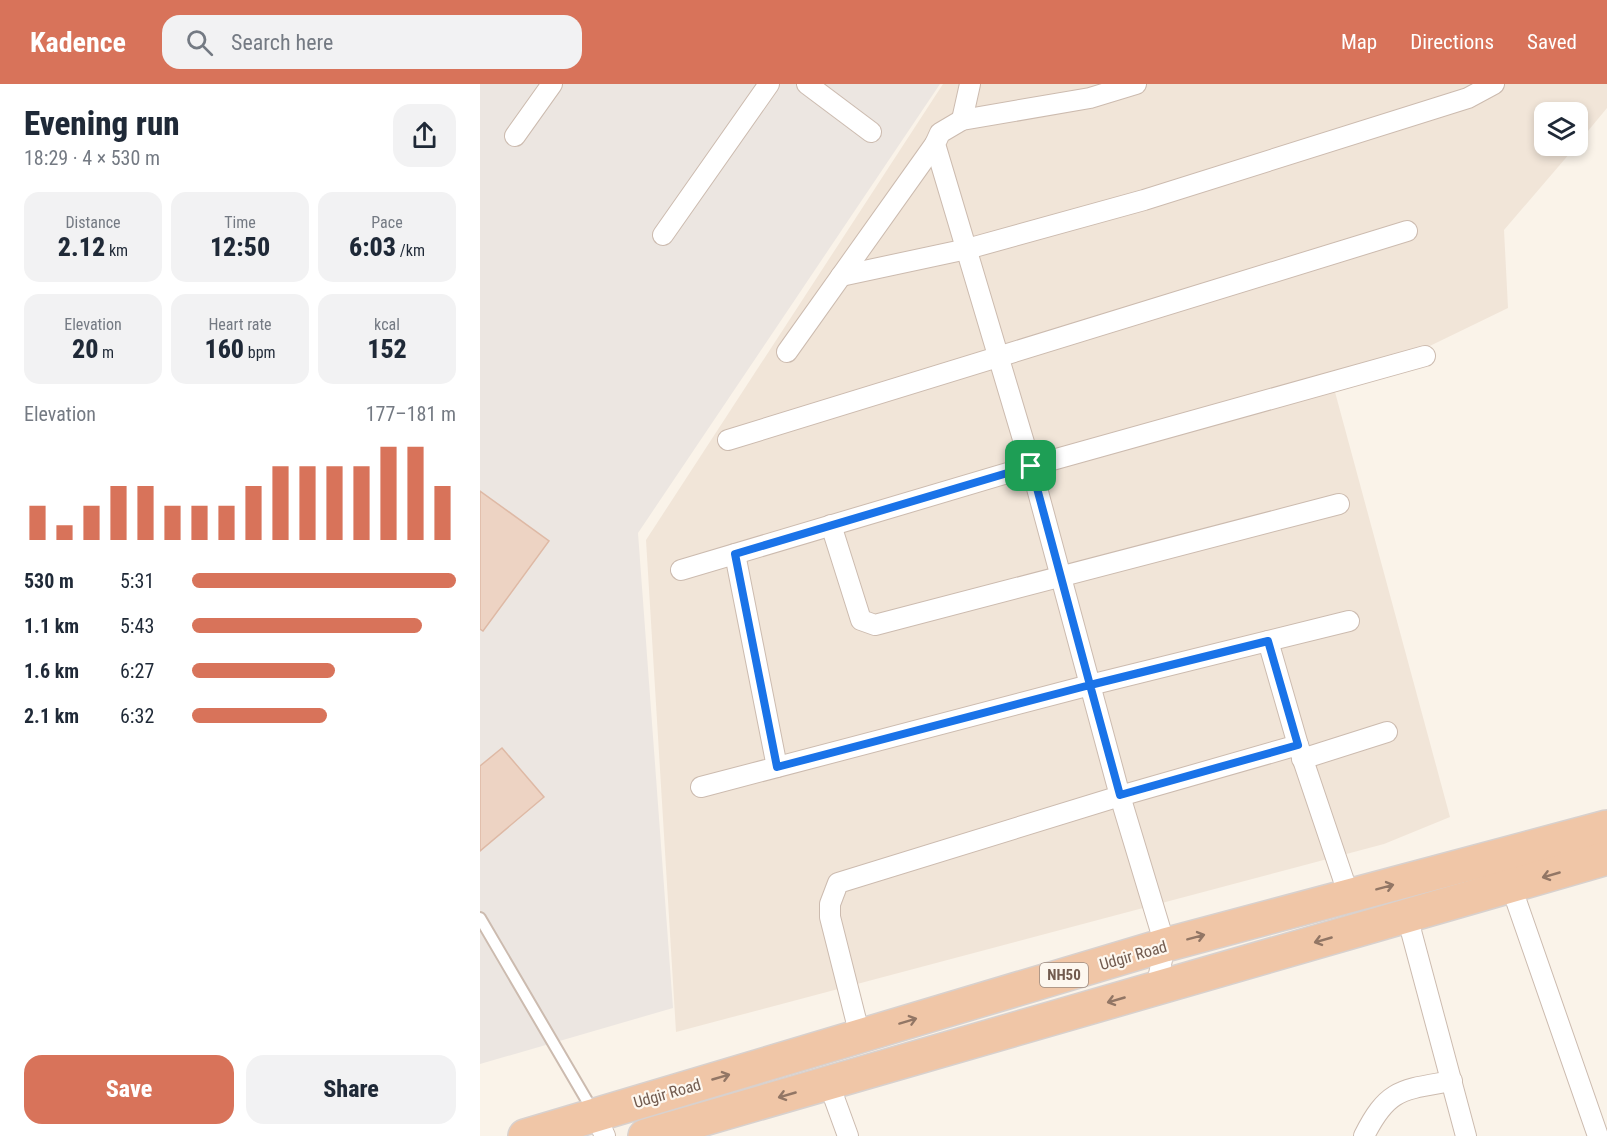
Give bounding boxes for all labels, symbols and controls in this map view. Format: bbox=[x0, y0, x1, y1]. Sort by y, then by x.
search box bbox=[162, 15, 582, 69]
text: Kadence bbox=[30, 26, 126, 59]
icon: search bbox=[183, 26, 216, 59]
text: Search here bbox=[231, 30, 333, 55]
text: Map bbox=[1341, 30, 1377, 54]
text: Directions bbox=[1410, 30, 1494, 54]
text: Saved bbox=[1527, 30, 1577, 54]
map controls bbox=[1534, 102, 1588, 156]
button: layers bbox=[1534, 102, 1588, 156]
text: Evening run bbox=[24, 104, 180, 143]
button: share bbox=[393, 104, 456, 167]
text: 18:29 · 4 × 530 m bbox=[24, 146, 160, 170]
text: Distance bbox=[65, 213, 121, 232]
text: Time bbox=[224, 213, 256, 232]
text: Pace bbox=[371, 213, 403, 232]
text: 2.12 bbox=[58, 232, 105, 262]
text: 12:50 bbox=[210, 232, 270, 262]
text: 6:03 bbox=[349, 232, 396, 262]
text: km bbox=[105, 241, 128, 260]
text: /km bbox=[396, 241, 425, 260]
text: Elevation bbox=[64, 315, 122, 334]
text: Heart rate bbox=[208, 315, 272, 334]
text: kcal bbox=[374, 315, 400, 334]
text: 20 bbox=[72, 334, 98, 364]
text: 160 bbox=[204, 334, 244, 364]
text: 152 bbox=[367, 334, 407, 364]
text: m bbox=[98, 343, 114, 362]
text: bpm bbox=[244, 343, 276, 362]
text: Elevation bbox=[24, 402, 96, 426]
text: 177–181 m bbox=[366, 402, 456, 426]
pin bbox=[1005, 440, 1056, 491]
icon: arrive bbox=[1014, 449, 1047, 482]
text: 530 m bbox=[24, 569, 74, 593]
text: 5:31 bbox=[120, 569, 154, 593]
text: 1.1 km bbox=[24, 614, 79, 638]
text: 5:43 bbox=[120, 614, 154, 638]
text: 1.6 km bbox=[24, 659, 79, 683]
text: 6:27 bbox=[120, 659, 154, 683]
text: 2.1 km bbox=[24, 704, 79, 728]
text: 6:32 bbox=[120, 704, 154, 728]
one-way arrow bbox=[1542, 869, 1561, 881]
one-way arrow bbox=[1375, 880, 1394, 892]
one-way arrow bbox=[1186, 931, 1205, 942]
one-way arrow bbox=[1314, 935, 1333, 946]
street label: Udgir Road bbox=[1097, 937, 1169, 974]
road number: NH50 bbox=[1040, 963, 1088, 987]
one-way arrow bbox=[1107, 995, 1126, 1006]
one-way arrow bbox=[898, 1015, 917, 1026]
button: Save bbox=[24, 1055, 234, 1124]
button: Share bbox=[246, 1055, 456, 1124]
one-way arrow bbox=[711, 1071, 730, 1082]
street label: Udgir Road bbox=[631, 1075, 703, 1112]
one-way arrow bbox=[778, 1090, 797, 1102]

